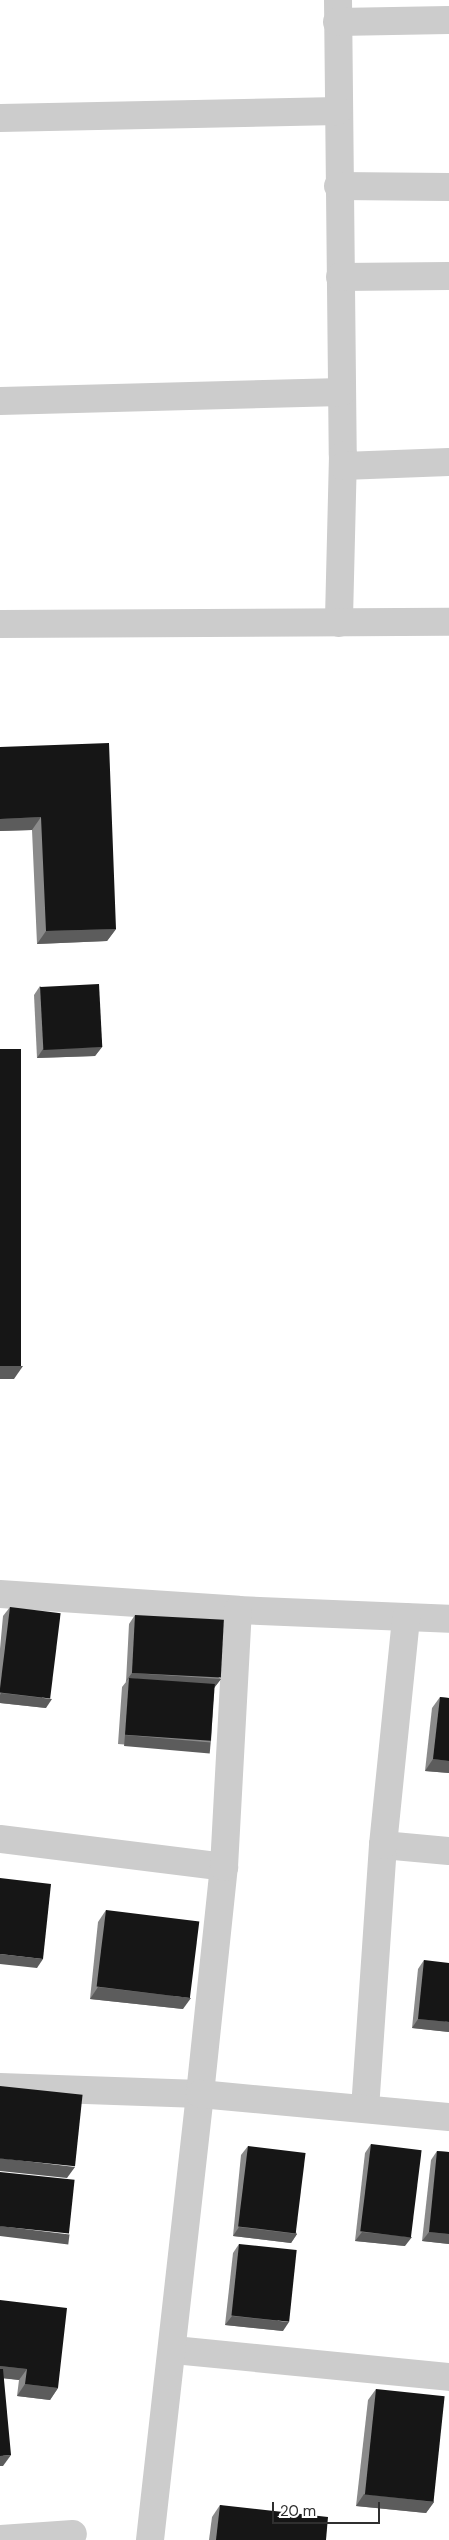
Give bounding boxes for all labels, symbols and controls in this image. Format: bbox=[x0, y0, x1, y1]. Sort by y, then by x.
scale bar bbox=[274, 2492, 382, 2524]
text: 20 m bbox=[280, 2501, 316, 2521]

